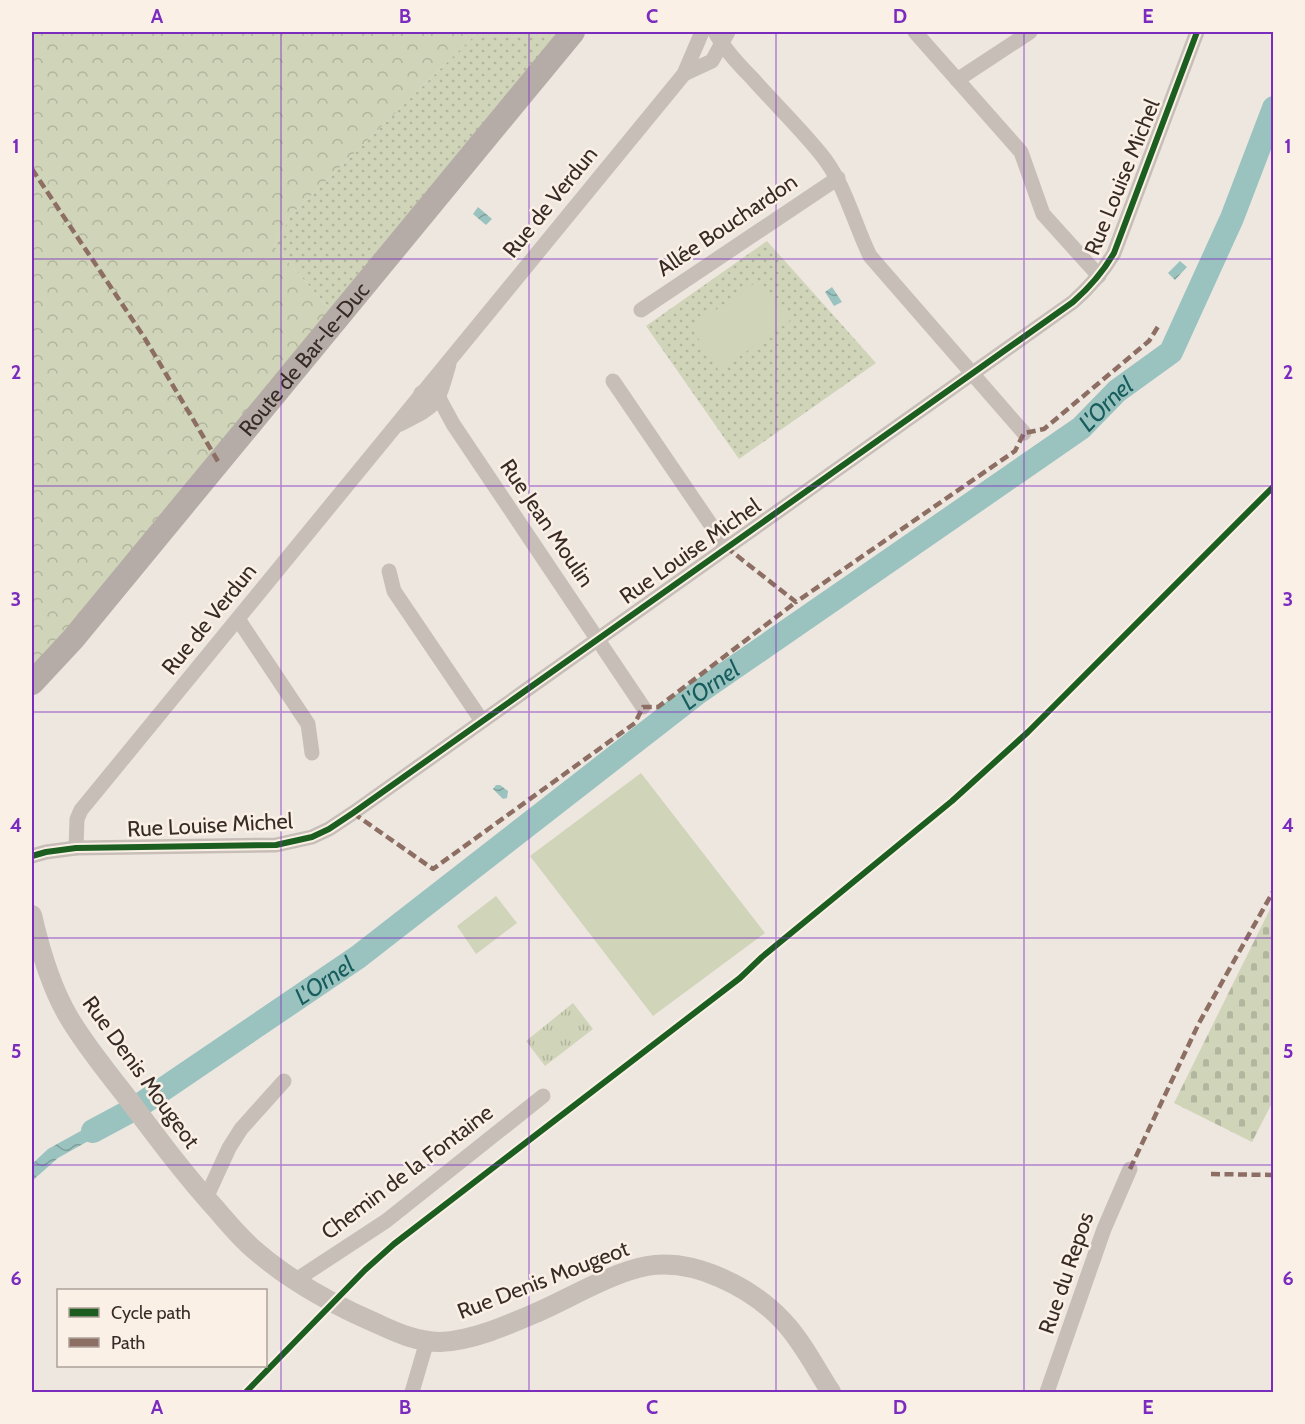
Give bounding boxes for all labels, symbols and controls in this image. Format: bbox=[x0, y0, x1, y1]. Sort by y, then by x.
text: A bbox=[151, 4, 164, 28]
text: B bbox=[399, 4, 411, 28]
text: C bbox=[646, 4, 658, 28]
text: D bbox=[893, 4, 907, 28]
text: E bbox=[1142, 4, 1154, 28]
street label: Rue Louise Michel bbox=[1078, 94, 1166, 259]
text: 1 bbox=[12, 134, 20, 158]
text: 1 bbox=[1284, 134, 1292, 158]
street label: Rue de Verdun bbox=[497, 141, 603, 263]
street label: Allée Bouchardon bbox=[652, 168, 802, 282]
street label: Route de Bar-le-Duc bbox=[233, 277, 375, 441]
text: 2 bbox=[11, 360, 21, 384]
text: 2 bbox=[1283, 360, 1293, 384]
water label: L'Ornel bbox=[1072, 370, 1139, 437]
street label: Rue Jean Moulin bbox=[494, 454, 600, 592]
street label: Rue Louise Michel bbox=[614, 492, 766, 610]
street label: Rue de Verdun bbox=[156, 558, 262, 680]
text: 3 bbox=[11, 587, 21, 611]
text: 3 bbox=[1283, 587, 1293, 611]
water label: L'Ornel bbox=[674, 654, 745, 715]
street label: Rue Louise Michel bbox=[126, 807, 294, 843]
text: 4 bbox=[10, 813, 22, 837]
text: 4 bbox=[1282, 813, 1294, 837]
water label: L'Ornel bbox=[289, 950, 359, 1011]
street label: Rue Denis Mougeot bbox=[77, 991, 206, 1154]
text: 5 bbox=[11, 1039, 21, 1063]
text: 5 bbox=[1283, 1039, 1293, 1063]
street label: Chemin de la Fontaine bbox=[316, 1099, 498, 1245]
street label: Rue du Repos bbox=[1033, 1209, 1099, 1337]
street label: Rue Denis Mougeot bbox=[453, 1235, 633, 1325]
text: 6 bbox=[10, 1266, 22, 1290]
text: 6 bbox=[1282, 1266, 1294, 1290]
legend bbox=[57, 1289, 267, 1367]
text: Cycle path bbox=[111, 1302, 191, 1324]
text: Path bbox=[111, 1332, 145, 1354]
text: A bbox=[151, 1395, 164, 1419]
text: B bbox=[399, 1395, 411, 1419]
text: C bbox=[646, 1395, 658, 1419]
text: D bbox=[893, 1395, 907, 1419]
text: E bbox=[1142, 1395, 1154, 1419]

